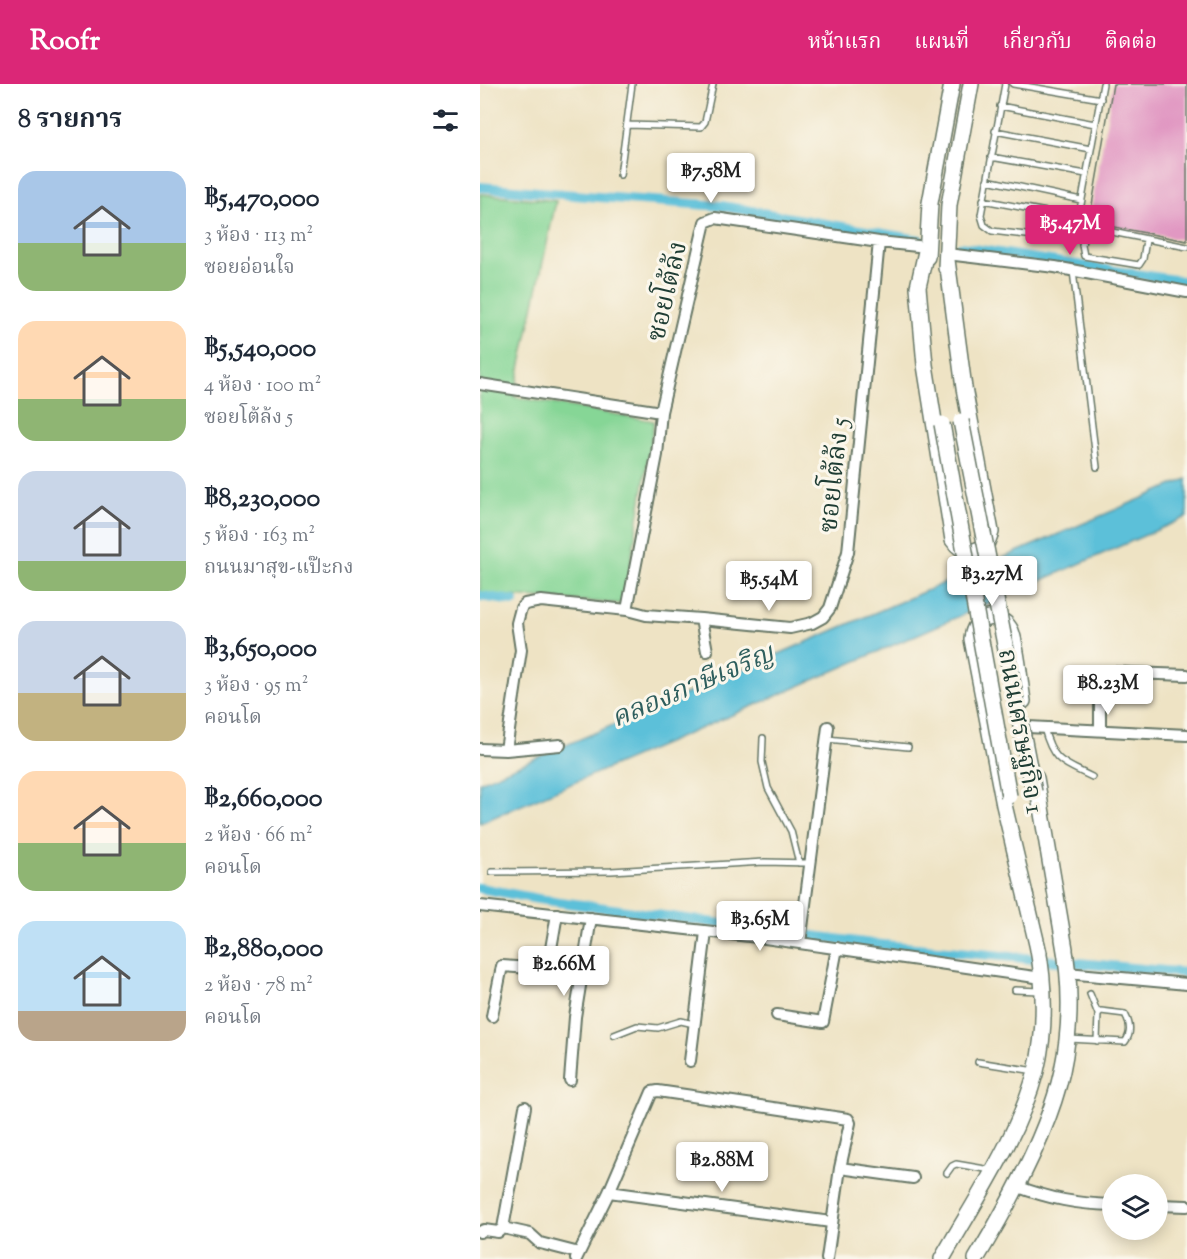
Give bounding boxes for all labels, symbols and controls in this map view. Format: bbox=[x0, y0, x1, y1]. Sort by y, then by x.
text: Roofr bbox=[30, 22, 100, 62]
text: หน้าแรก bbox=[808, 28, 881, 58]
text: แผนที่ bbox=[914, 28, 969, 58]
text: เกี่ยวกับ bbox=[1002, 28, 1072, 58]
text: ติดต่อ bbox=[1105, 28, 1157, 58]
text: 8 รายการ bbox=[18, 102, 122, 139]
icon: filters bbox=[429, 104, 462, 137]
pin: ฿7.58M bbox=[662, 153, 760, 204]
text: ฿7.58M bbox=[681, 158, 741, 187]
text: ฿5,470,000 bbox=[204, 181, 320, 218]
icon: home bbox=[66, 195, 138, 267]
pin: ฿5.47M bbox=[1021, 205, 1119, 256]
text: ฿5.47M bbox=[1039, 210, 1101, 239]
text: 3 ห้อง · 113 m² bbox=[204, 222, 313, 251]
street label: ซอยโต้ล้ง bbox=[637, 238, 698, 345]
text: ซอยอ่อนใจ bbox=[204, 254, 295, 283]
text: ฿5,540,000 bbox=[204, 331, 316, 368]
icon: home bbox=[66, 345, 138, 417]
text: 4 ห้อง · 100 m² bbox=[204, 372, 321, 401]
text: ซอยโต้ล้ง 5 bbox=[204, 404, 293, 433]
street label: ซอยโต้ล้ง 5 bbox=[809, 415, 860, 535]
text: ฿8,230,000 bbox=[204, 481, 320, 518]
icon: home bbox=[66, 495, 138, 567]
text: 5 ห้อง · 163 m² bbox=[204, 522, 315, 551]
text: ถนนมาสุข-แป๊ะกง bbox=[204, 554, 353, 583]
pin: ฿3.27M bbox=[943, 556, 1041, 607]
pin: ฿5.54M bbox=[720, 561, 818, 612]
text: ฿3.27M bbox=[961, 561, 1023, 590]
text: ฿5.54M bbox=[740, 566, 798, 595]
text: ฿3,650,000 bbox=[204, 631, 317, 668]
water label: คลองภาษีเจริญ bbox=[605, 635, 782, 739]
icon: home bbox=[66, 645, 138, 717]
street label: ถนนเศรษฐกิจ 1 bbox=[987, 646, 1052, 817]
pin: ฿8.23M bbox=[1059, 665, 1157, 716]
text: ฿8.23M bbox=[1077, 670, 1139, 699]
text: 3 ห้อง · 95 m² bbox=[204, 672, 308, 701]
text: คอนโด bbox=[204, 704, 262, 733]
text: ฿2,660,000 bbox=[204, 781, 323, 818]
icon: home bbox=[66, 795, 138, 867]
text: 2 ห้อง · 66 m² bbox=[204, 822, 313, 851]
text: คอนโด bbox=[204, 854, 262, 883]
pin: ฿3.65M bbox=[711, 901, 809, 952]
text: ฿3.65M bbox=[730, 906, 790, 935]
text: ฿2,880,000 bbox=[204, 931, 323, 968]
icon: home bbox=[66, 945, 138, 1017]
pin: ฿2.66M bbox=[515, 946, 613, 997]
text: ฿2.66M bbox=[532, 951, 596, 980]
text: 2 ห้อง · 78 m² bbox=[204, 972, 313, 1001]
text: คอนโด bbox=[204, 1004, 262, 1033]
pin: ฿2.88M bbox=[673, 1142, 771, 1193]
text: ฿2.88M bbox=[690, 1147, 754, 1176]
map controls bbox=[1102, 1174, 1168, 1240]
button: layers bbox=[1102, 1174, 1168, 1240]

